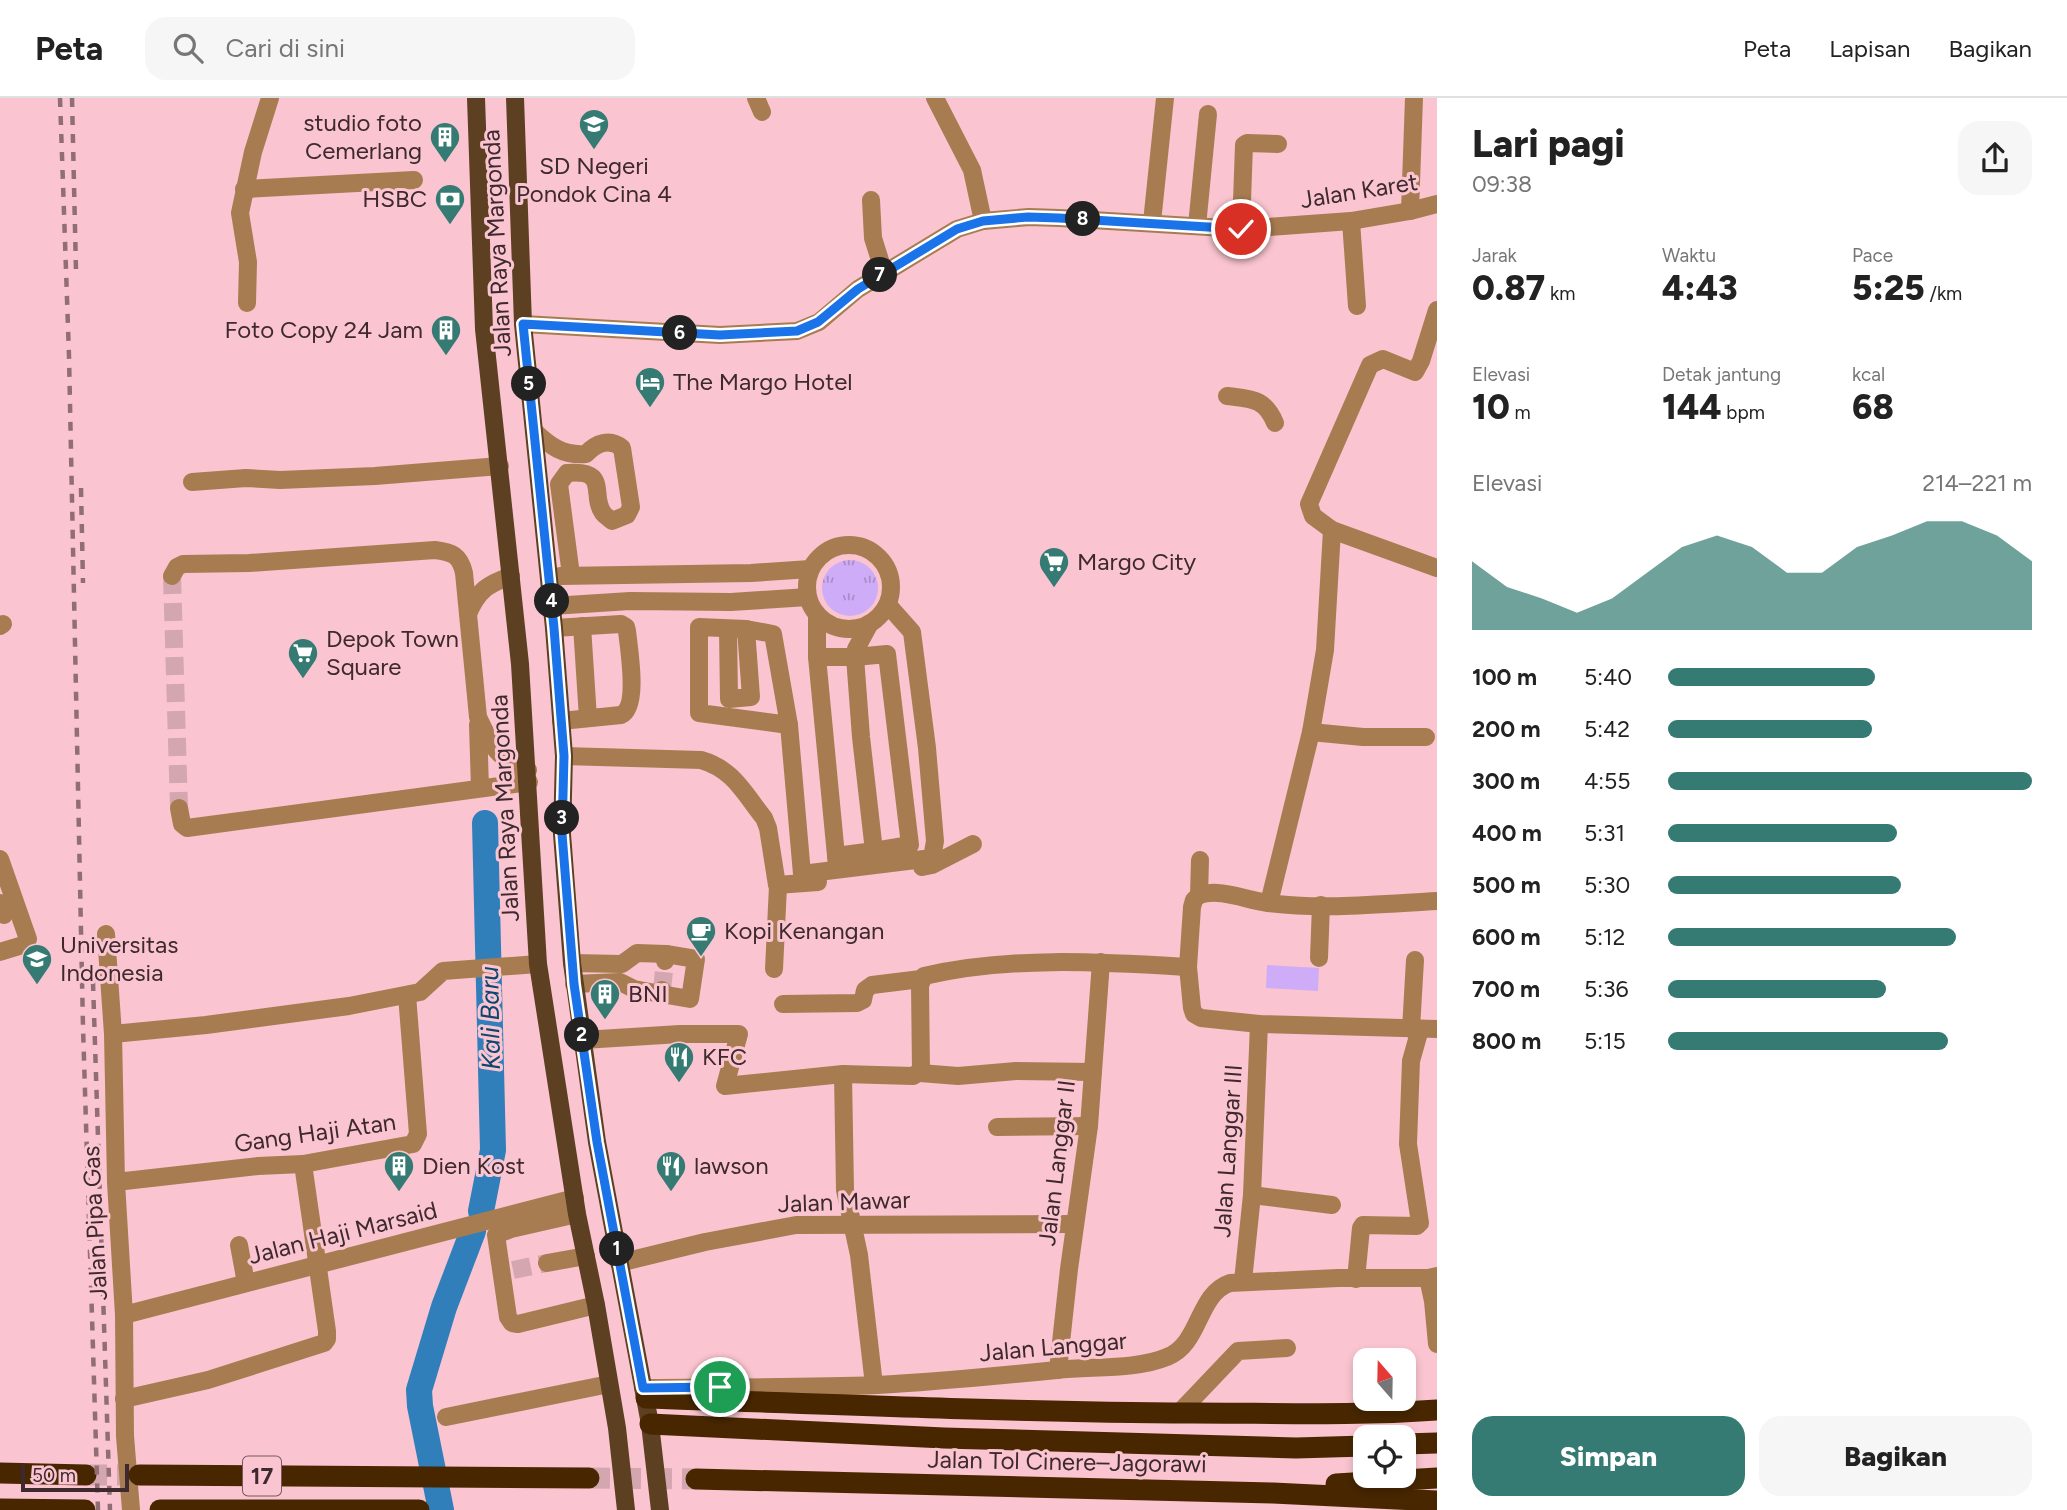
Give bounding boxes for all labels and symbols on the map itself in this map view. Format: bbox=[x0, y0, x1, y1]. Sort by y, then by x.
school or university icon: SD Negeri Pondok Cina 4 bbox=[577, 107, 611, 151]
place label: studio foto Cemerlang bbox=[303, 108, 422, 165]
building icon: studio foto Cemerlang bbox=[428, 120, 462, 164]
street label: Jalan Raya Margonda bbox=[476, 129, 517, 357]
place label: SD Negeri Pondok Cina 4 bbox=[516, 151, 672, 208]
street label: Jalan Karet bbox=[1298, 167, 1420, 214]
bank icon: HSBC bbox=[433, 182, 467, 226]
place label: HSBC bbox=[362, 184, 427, 213]
pin bbox=[1211, 199, 1271, 259]
pin: 8 bbox=[1066, 202, 1100, 236]
pin: 7 bbox=[862, 258, 898, 292]
building icon: Foto Copy 24 Jam bbox=[429, 313, 463, 357]
place label: Foto Copy 24 Jam bbox=[224, 315, 423, 344]
pin: 6 bbox=[662, 316, 698, 350]
hotel icon: The Margo Hotel bbox=[633, 365, 667, 409]
pin: 5 bbox=[512, 366, 546, 402]
place label: The Margo Hotel bbox=[673, 367, 853, 396]
supermarket icon: Margo City bbox=[1037, 545, 1071, 589]
place label: Margo City bbox=[1077, 547, 1197, 576]
pin: 4 bbox=[534, 584, 570, 618]
place label: Depok Town Square bbox=[326, 624, 459, 681]
supermarket icon: Depok Town Square bbox=[286, 636, 320, 680]
street label: Jalan Raya Margonda bbox=[484, 694, 525, 922]
pin: 3 bbox=[544, 800, 580, 836]
cafe icon: Kopi Kenangan bbox=[684, 914, 718, 958]
place label: Kopi Kenangan bbox=[724, 916, 884, 945]
place label: Universitas Indonesia bbox=[60, 930, 179, 987]
school or university icon: Universitas Indonesia bbox=[20, 942, 54, 986]
water label: Kali Baru bbox=[473, 966, 507, 1070]
building icon: BNI bbox=[588, 977, 622, 1021]
place label: BNI bbox=[628, 979, 668, 1008]
pin: 2 bbox=[564, 1018, 600, 1052]
restaurant icon: KFC bbox=[662, 1040, 696, 1084]
place label: KFC bbox=[702, 1042, 747, 1071]
street label: Jalan Langgar III bbox=[1207, 1063, 1248, 1239]
street label: Jalan Langgar II bbox=[1032, 1078, 1081, 1248]
street label: Gang Haji Atan bbox=[232, 1107, 398, 1158]
street label: Jalan Pipa Gas bbox=[76, 1145, 113, 1301]
building icon: Dien Kost bbox=[382, 1149, 416, 1193]
restaurant icon: lawson bbox=[654, 1149, 688, 1193]
place label: Dien Kost bbox=[422, 1151, 525, 1180]
place label: lawson bbox=[694, 1151, 769, 1180]
street label: Jalan Mawar bbox=[777, 1185, 911, 1218]
street label: Jalan Haji Marsaid bbox=[246, 1195, 440, 1270]
pin: 1 bbox=[600, 1232, 634, 1266]
street label: Jalan Langgar bbox=[978, 1326, 1128, 1367]
north arrow bbox=[1353, 1348, 1416, 1410]
pin bbox=[690, 1357, 750, 1417]
street label: Jalan Tol Cinere–Jagorawi bbox=[927, 1445, 1207, 1478]
road number: 17 bbox=[243, 1456, 281, 1496]
scale bar bbox=[21, 1461, 130, 1493]

